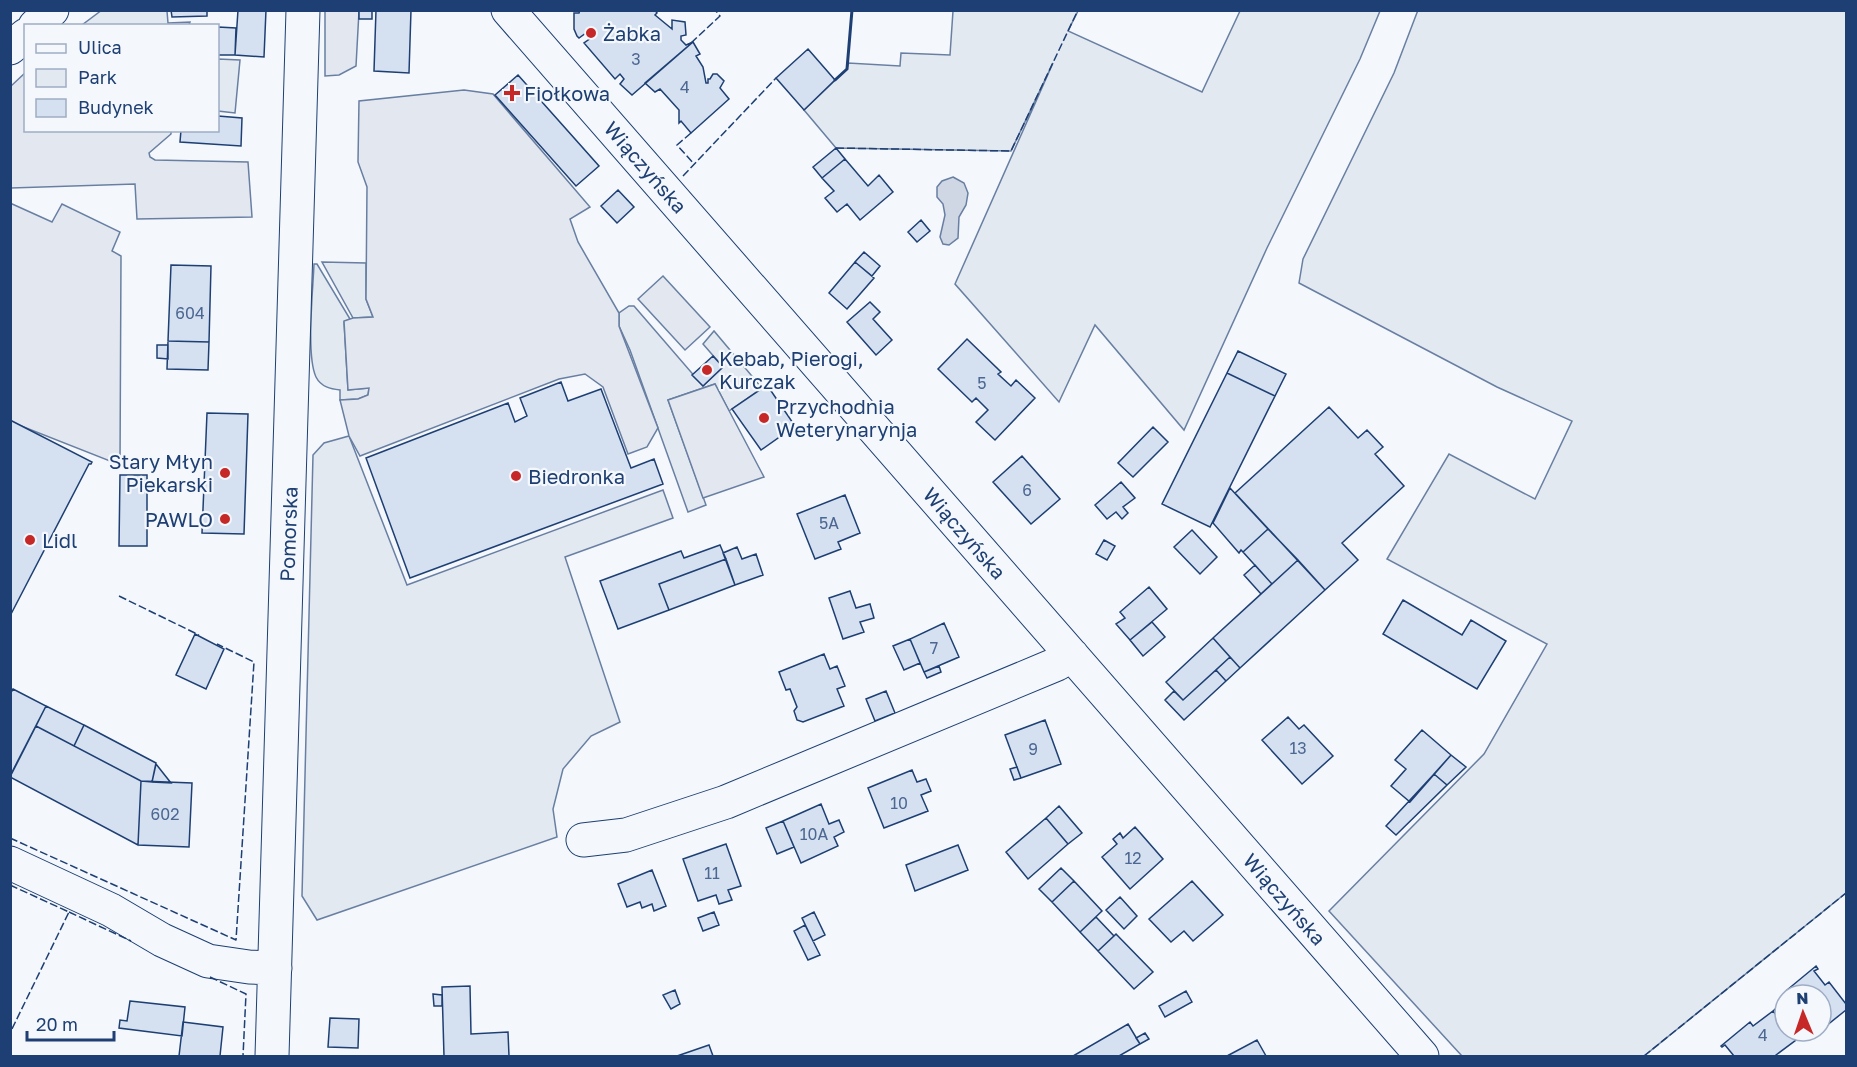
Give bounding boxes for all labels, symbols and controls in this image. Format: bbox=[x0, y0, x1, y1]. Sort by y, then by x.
place label: Żabka bbox=[603, 21, 661, 45]
legend bbox=[24, 24, 219, 132]
marker: Żabka bbox=[584, 26, 598, 40]
text: Ulica bbox=[78, 36, 122, 58]
house number: 3 bbox=[631, 49, 641, 69]
text: Park bbox=[78, 66, 117, 88]
house number: 4 bbox=[680, 77, 690, 97]
place label: Fiołkowa bbox=[524, 81, 610, 105]
marker: Fiołkowa bbox=[505, 86, 519, 100]
text: Budynek bbox=[78, 96, 154, 118]
street label: Wiączyńska bbox=[600, 116, 692, 218]
house number: 604 bbox=[175, 303, 205, 323]
place label: Kebab, Pierogi, Kurczak bbox=[719, 346, 864, 393]
marker: Kebab, Pierogi, Kurczak bbox=[700, 363, 714, 377]
house number: 5 bbox=[977, 373, 987, 393]
place label: Przychodnia Weterynarynja bbox=[776, 394, 917, 441]
marker: Przychodnia Weterynarynja bbox=[757, 411, 771, 425]
place label: Stary Młyn Piekarski bbox=[109, 449, 213, 496]
place label: Biedronka bbox=[528, 464, 625, 488]
marker: Stary Młyn Piekarski bbox=[218, 466, 232, 480]
marker: Biedronka bbox=[509, 469, 523, 483]
house number: 6 bbox=[1022, 480, 1032, 500]
street label: Wiączyńska bbox=[919, 482, 1011, 584]
street label: Pomorska bbox=[274, 486, 302, 582]
place label: PAWLO bbox=[145, 507, 213, 531]
marker: PAWLO bbox=[218, 512, 232, 526]
house number: 5A bbox=[819, 513, 839, 533]
place label: Lidl bbox=[42, 528, 77, 552]
marker: Lidl bbox=[23, 533, 37, 547]
house number: 7 bbox=[930, 638, 938, 658]
house number: 13 bbox=[1289, 738, 1307, 758]
house number: 9 bbox=[1028, 739, 1038, 759]
house number: 10 bbox=[890, 793, 908, 813]
house number: 602 bbox=[151, 804, 179, 824]
house number: 10A bbox=[800, 824, 828, 844]
house number: 12 bbox=[1124, 848, 1142, 868]
street label: Wiączyńska bbox=[1239, 848, 1331, 950]
house number: 11 bbox=[704, 863, 720, 883]
north arrow bbox=[1773, 983, 1833, 1043]
text: N bbox=[1796, 988, 1809, 1008]
scale bar bbox=[27, 1004, 114, 1042]
text: 20 m bbox=[36, 1013, 78, 1035]
house number: 4 bbox=[1758, 1025, 1768, 1045]

